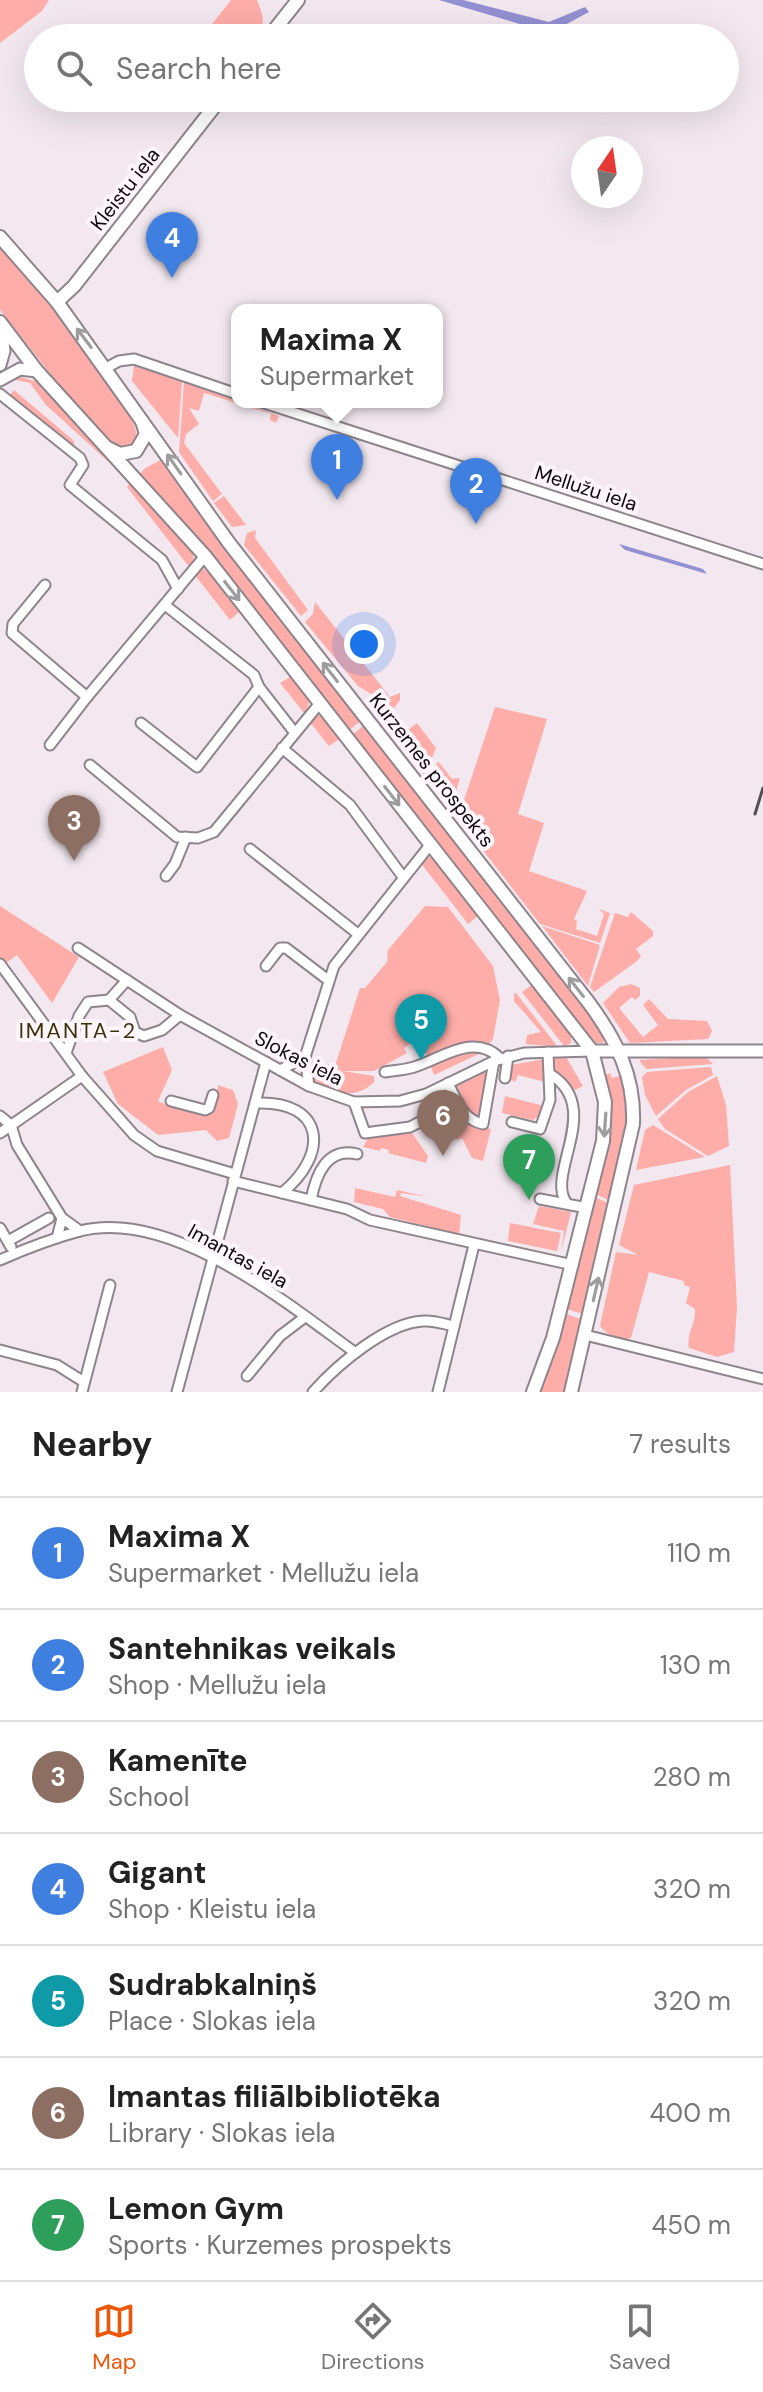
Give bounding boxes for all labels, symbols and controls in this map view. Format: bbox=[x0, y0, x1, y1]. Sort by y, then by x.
search box bbox=[24, 24, 739, 112]
icon: search bbox=[52, 46, 96, 90]
text: Search here bbox=[116, 49, 282, 88]
north arrow bbox=[571, 136, 643, 208]
street label: Kleistu iela bbox=[85, 142, 165, 236]
pin: 4 bbox=[146, 212, 198, 278]
popup bbox=[231, 304, 443, 408]
text: Maxima X bbox=[260, 320, 402, 359]
one-way arrow bbox=[75, 328, 92, 349]
text: Supermarket bbox=[260, 359, 414, 393]
pin: 1 bbox=[311, 434, 363, 500]
one-way arrow bbox=[166, 453, 182, 475]
pin: 2 bbox=[450, 458, 502, 524]
street label: Mellužu iela bbox=[532, 459, 640, 517]
one-way arrow bbox=[223, 580, 241, 601]
your location bbox=[344, 624, 384, 664]
one-way arrow bbox=[321, 662, 339, 683]
street label: Kurzemes prospekts bbox=[364, 688, 500, 852]
one-way arrow bbox=[383, 785, 401, 806]
pin: 3 bbox=[48, 795, 100, 861]
one-way arrow bbox=[568, 977, 585, 998]
pin: 5 bbox=[395, 994, 447, 1060]
district label: IMANTA-2 bbox=[19, 1016, 137, 1045]
street label: Slokas iela bbox=[250, 1025, 348, 1091]
pin: 6 bbox=[417, 1090, 469, 1156]
one-way arrow bbox=[597, 1111, 612, 1138]
pin: 7 bbox=[503, 1134, 555, 1200]
street label: Imantas iela bbox=[183, 1218, 293, 1294]
one-way arrow bbox=[589, 1277, 604, 1302]
text: Nearby bbox=[32, 1422, 152, 1467]
text: 7 results bbox=[629, 1427, 731, 1461]
text: Maxima X bbox=[108, 1517, 250, 1556]
text: 1 bbox=[53, 1536, 63, 1570]
text: 110 m bbox=[667, 1536, 731, 1570]
text: Supermarket · Mellužu iela bbox=[108, 1556, 419, 1590]
text: Santehnikas veikals bbox=[108, 1629, 396, 1668]
text: 2 bbox=[50, 1648, 66, 1682]
text: 130 m bbox=[660, 1648, 731, 1682]
text: Shop · Mellužu iela bbox=[108, 1668, 327, 1702]
text: Kamenīte bbox=[108, 1741, 248, 1780]
text: 3 bbox=[50, 1760, 66, 1794]
text: 280 m bbox=[653, 1760, 731, 1794]
text: School bbox=[108, 1780, 190, 1814]
text: Gigant bbox=[108, 1853, 207, 1892]
text: 4 bbox=[50, 1872, 66, 1906]
text: 320 m bbox=[653, 1872, 731, 1906]
text: Shop · Kleistu iela bbox=[108, 1892, 316, 1926]
text: Sudrabkalniņš bbox=[108, 1965, 317, 2004]
text: 5 bbox=[50, 1984, 66, 2018]
text: 320 m bbox=[653, 1984, 731, 2018]
text: Place · Slokas iela bbox=[108, 2004, 316, 2038]
text: Imantas filiālbibliotēka bbox=[108, 2077, 441, 2116]
text: 6 bbox=[50, 2096, 66, 2130]
text: 400 m bbox=[650, 2096, 731, 2130]
text: Library · Slokas iela bbox=[108, 2116, 335, 2150]
text: Lemon Gym bbox=[108, 2189, 284, 2228]
text: 7 bbox=[51, 2208, 65, 2242]
text: 450 m bbox=[651, 2208, 731, 2242]
text: Sports · Kurzemes prospekts bbox=[108, 2228, 452, 2262]
tab: Map bbox=[92, 2299, 137, 2376]
tab: Directions bbox=[321, 2299, 425, 2376]
tab: Saved bbox=[609, 2299, 671, 2376]

